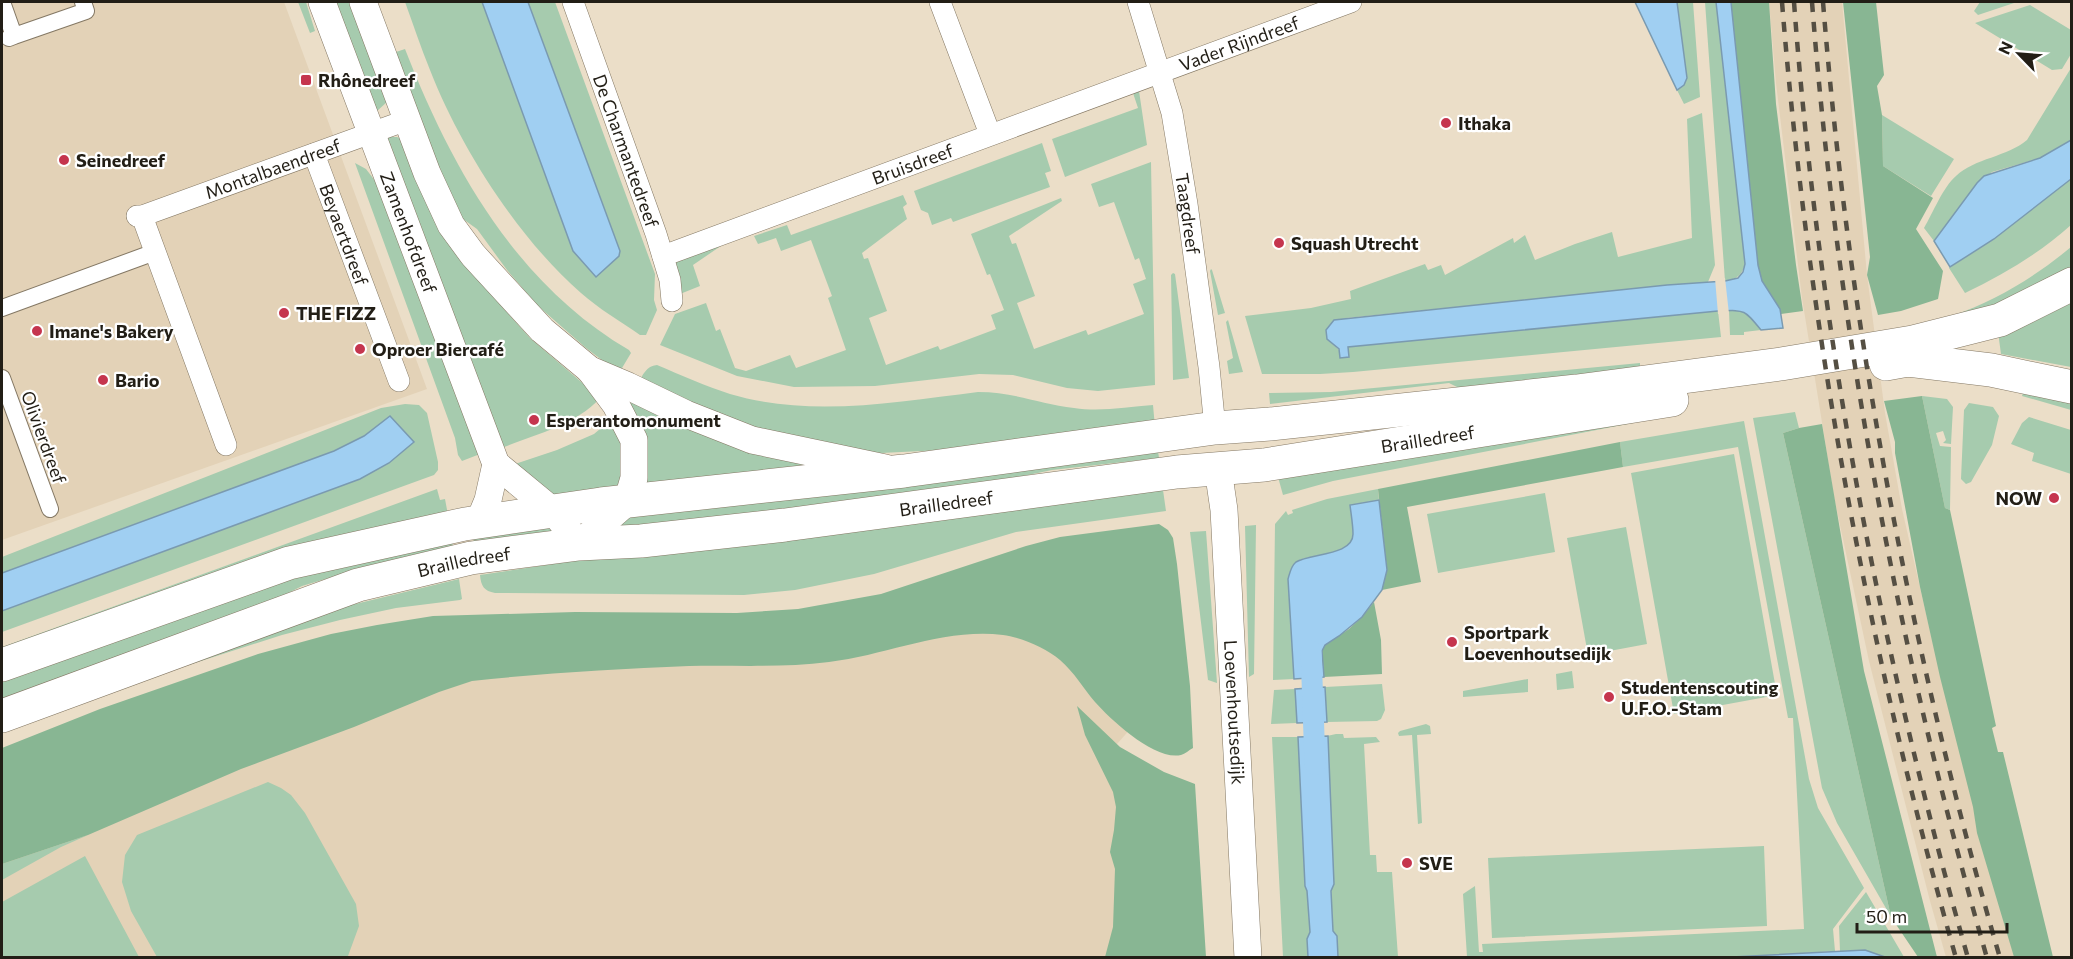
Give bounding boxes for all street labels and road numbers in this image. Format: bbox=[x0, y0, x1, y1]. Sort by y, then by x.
street label: Vader Rijndreef bbox=[1176, 11, 1303, 76]
street label: De Charmantedreef bbox=[589, 71, 664, 231]
street label: Montalbaendreef bbox=[202, 134, 344, 203]
street label: Bruisdreef bbox=[869, 139, 957, 189]
street label: Zamenhofdreef bbox=[376, 168, 442, 297]
street label: Taagdreef bbox=[1171, 171, 1205, 256]
street label: Beyaertdreef bbox=[315, 181, 373, 289]
street label: Olivierdreef bbox=[17, 387, 71, 487]
street label: Brailledreef bbox=[1379, 420, 1477, 457]
street label: Brailledreef bbox=[898, 486, 995, 520]
street label: Brailledreef bbox=[415, 542, 513, 581]
street label: Loevenhoutsedijk bbox=[1220, 639, 1250, 785]

